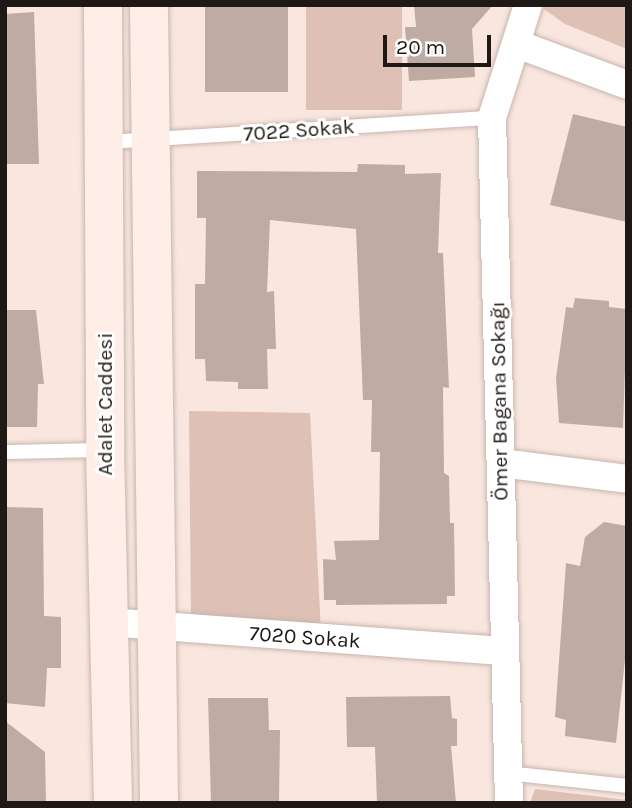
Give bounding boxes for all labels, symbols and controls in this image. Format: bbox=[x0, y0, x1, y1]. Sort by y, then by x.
scale bar bbox=[387, 21, 496, 65]
text: 20 m bbox=[396, 35, 445, 59]
street label: 7022 Sokak bbox=[243, 114, 355, 146]
street label: Ömer Bagana Sokağı bbox=[485, 301, 513, 501]
street label: Adalet Caddesi bbox=[92, 332, 118, 476]
street label: 7020 Sokak bbox=[249, 621, 361, 653]

